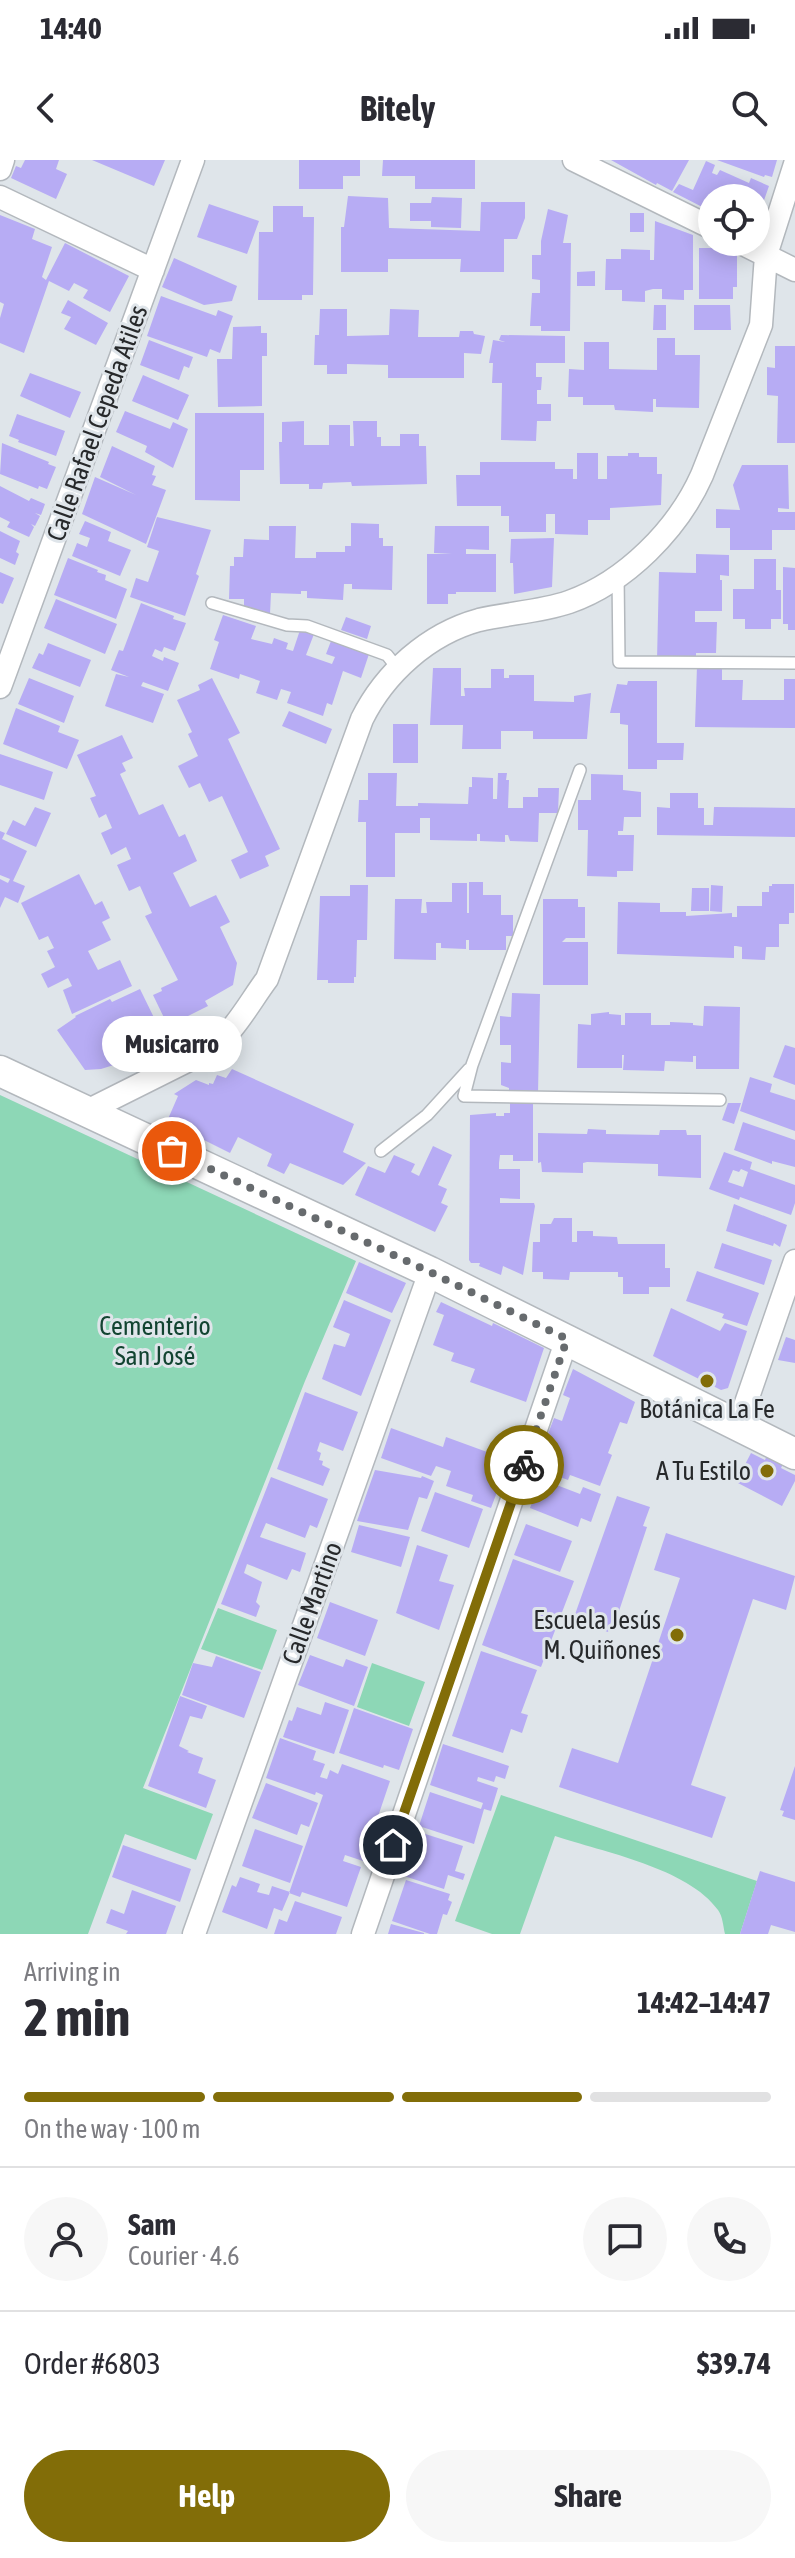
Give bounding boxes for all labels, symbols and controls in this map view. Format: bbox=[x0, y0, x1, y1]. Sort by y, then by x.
text: 14:40 bbox=[40, 11, 102, 45]
icon: back bbox=[24, 86, 68, 130]
icon: search bbox=[727, 86, 771, 130]
text: Bitely bbox=[360, 87, 435, 129]
map controls bbox=[698, 184, 770, 256]
button: locate bbox=[698, 184, 770, 256]
street label: Calle Rafael Cepeda Atiles bbox=[40, 301, 154, 545]
callout: Musicarro bbox=[102, 1015, 242, 1071]
text: Musicarro bbox=[125, 1029, 219, 1059]
pin bbox=[138, 1117, 206, 1185]
icon: bag bbox=[150, 1129, 194, 1173]
park label: Cementerio San José bbox=[99, 1311, 211, 1371]
marker: Botánica La Fe bbox=[698, 1372, 716, 1390]
place label: Botánica La Fe bbox=[639, 1394, 775, 1424]
courier bbox=[484, 1425, 564, 1505]
icon: bike bbox=[502, 1443, 546, 1487]
place label: A Tu Estilo bbox=[656, 1456, 751, 1486]
marker: A Tu Estilo bbox=[758, 1462, 776, 1480]
street label: Calle Martino bbox=[276, 1538, 348, 1668]
place label: Escuela Jesús M. Quiñones bbox=[533, 1605, 661, 1665]
marker: Escuela Jesús M. Quiñones bbox=[668, 1626, 686, 1644]
pin bbox=[359, 1811, 427, 1879]
icon: home bbox=[371, 1823, 415, 1867]
text: Arriving in bbox=[24, 1957, 121, 1987]
text: 14:42–14:47 bbox=[637, 1985, 771, 2019]
text: 2 min bbox=[24, 1987, 130, 2047]
text: On the way · 100 m bbox=[24, 2114, 201, 2144]
button: person bbox=[24, 2197, 108, 2281]
button: chat bbox=[583, 2197, 667, 2281]
button: phone bbox=[687, 2197, 771, 2281]
text: Sam bbox=[128, 2207, 176, 2241]
text: Courier · 4.6 bbox=[128, 2241, 239, 2271]
text: Order #6803 bbox=[24, 2346, 161, 2380]
text: $39.74 bbox=[697, 2346, 771, 2380]
button: Help bbox=[24, 2450, 390, 2542]
button: Share bbox=[406, 2450, 771, 2542]

